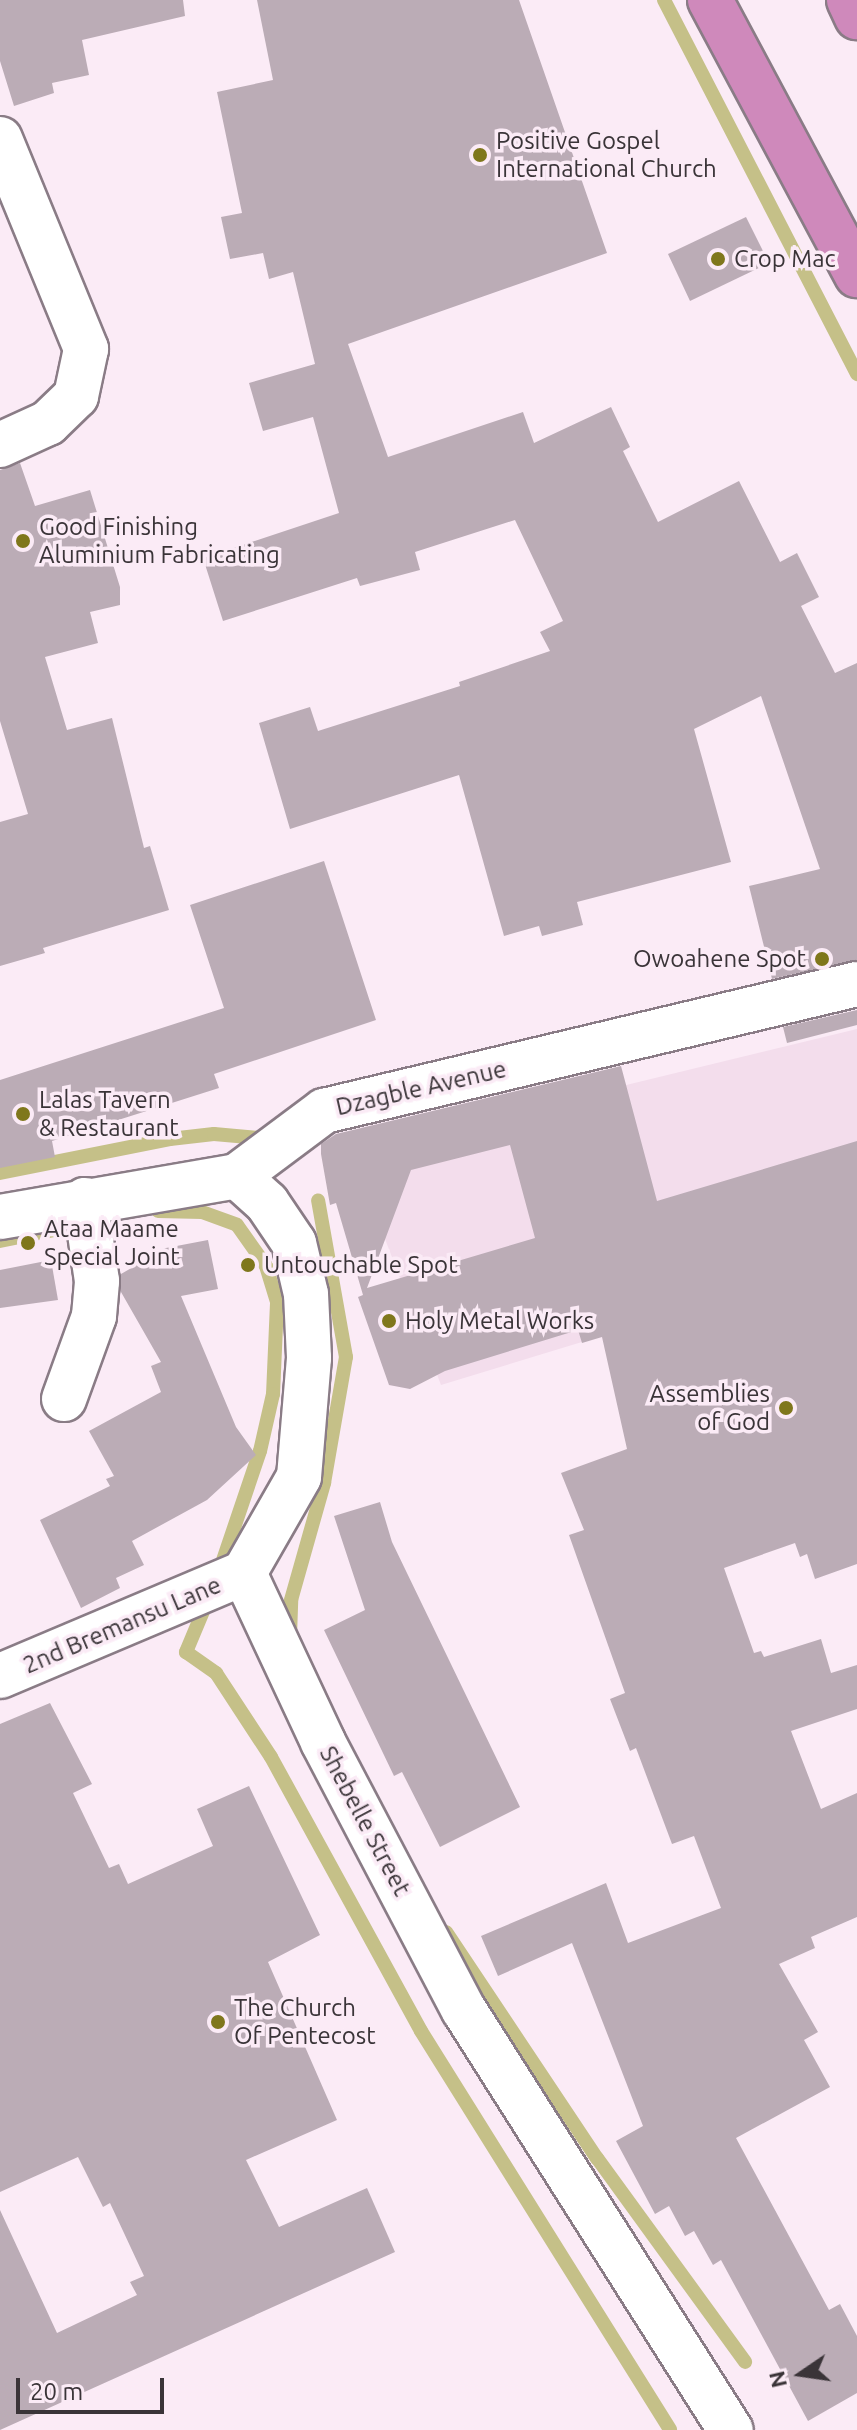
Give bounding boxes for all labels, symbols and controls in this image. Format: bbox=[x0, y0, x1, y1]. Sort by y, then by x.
place label: Positive Gospel International Church bbox=[496, 127, 717, 183]
marker: Positive Gospel International Church bbox=[471, 146, 489, 164]
place label: Crop Mac bbox=[734, 245, 836, 273]
marker: Crop Mac bbox=[709, 250, 727, 268]
place label: Good Finishing Aluminium Fabricating bbox=[39, 513, 280, 569]
marker: Good Finishing Aluminium Fabricating bbox=[14, 532, 32, 550]
place label: Owoahene Spot bbox=[633, 945, 806, 973]
marker: Owoahene Spot bbox=[813, 950, 831, 968]
street label: Dzagble Avenue bbox=[333, 1054, 509, 1122]
place label: Lalas Tavern & Restaurant bbox=[39, 1086, 179, 1142]
marker: Lalas Tavern & Restaurant bbox=[14, 1105, 32, 1123]
place label: Ataa Maame Special Joint bbox=[44, 1215, 180, 1271]
marker: Ataa Maame Special Joint bbox=[19, 1234, 37, 1252]
place label: Untouchable Spot bbox=[264, 1251, 458, 1279]
marker: Untouchable Spot bbox=[239, 1256, 257, 1274]
place label: Holy Metal Works bbox=[405, 1307, 594, 1335]
marker: Holy Metal Works bbox=[380, 1312, 398, 1330]
place label: Assemblies of God bbox=[649, 1380, 770, 1436]
marker: Assemblies of God bbox=[777, 1399, 795, 1417]
street label: 2nd Bremansu Lane bbox=[19, 1570, 225, 1680]
street label: Shebelle Street bbox=[314, 1741, 416, 1901]
place label: The Church Of Pentecost bbox=[234, 1994, 376, 2050]
marker: The Church Of Pentecost bbox=[209, 2013, 227, 2031]
north arrow bbox=[761, 2334, 841, 2414]
scale bar bbox=[20, 2362, 168, 2412]
text: N bbox=[763, 2369, 791, 2390]
text: 20 m bbox=[30, 2378, 83, 2405]

